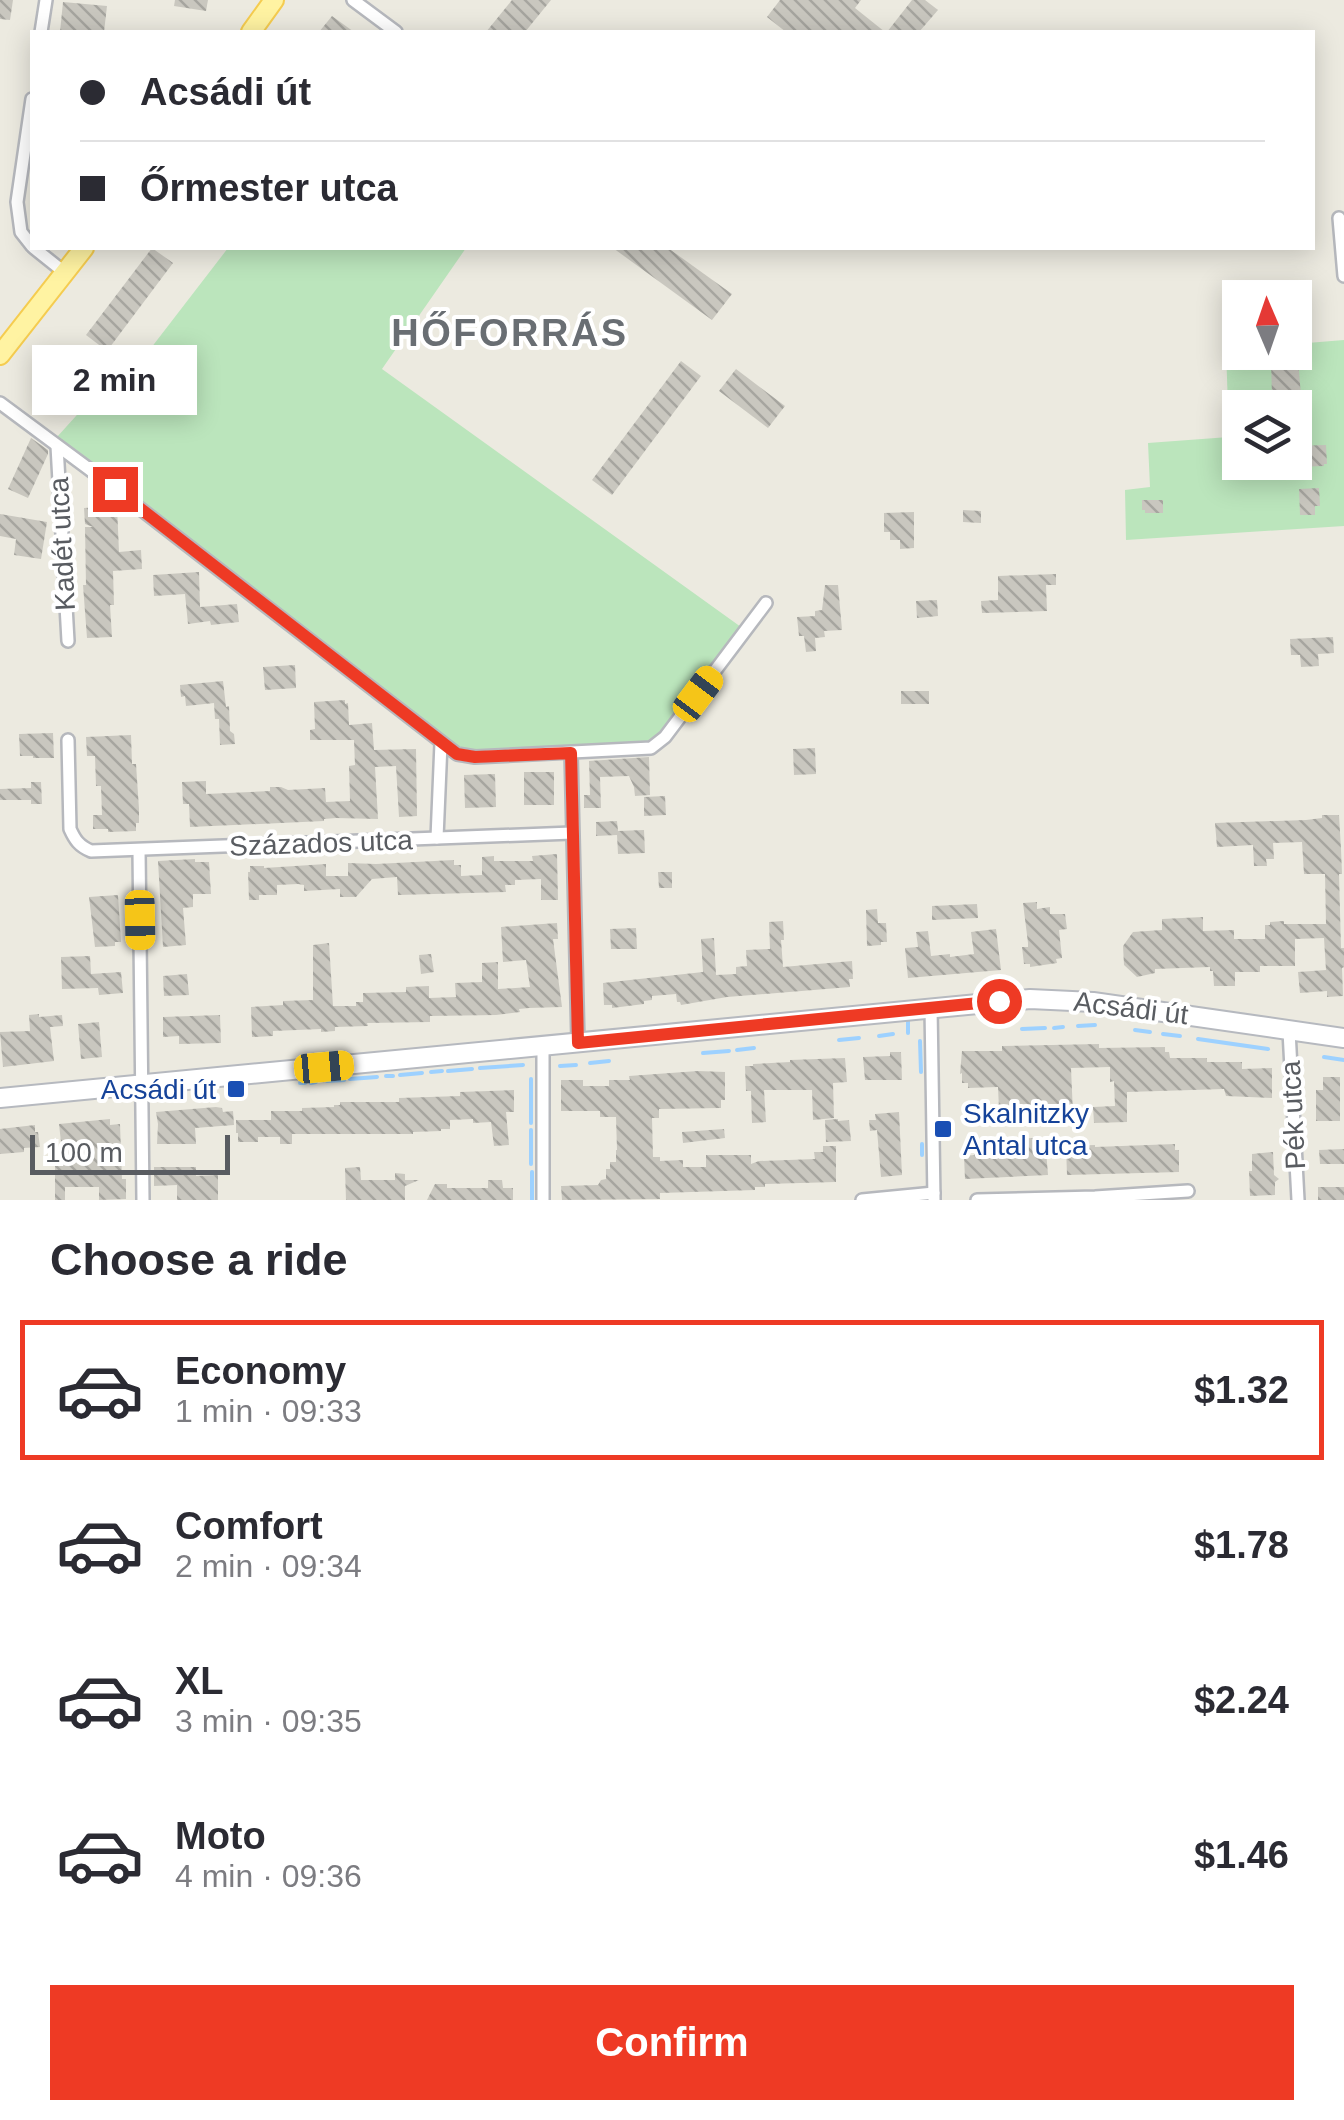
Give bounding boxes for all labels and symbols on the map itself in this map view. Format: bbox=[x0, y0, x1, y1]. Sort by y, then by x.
north arrow bbox=[1222, 280, 1312, 370]
district label: HŐFORRÁS bbox=[391, 311, 629, 354]
callout: 2 min bbox=[32, 344, 198, 414]
route end bbox=[93, 467, 138, 512]
street label: Kadét utca bbox=[43, 476, 81, 612]
car bbox=[668, 661, 728, 727]
street label: Százados utca bbox=[229, 824, 414, 862]
car bbox=[124, 890, 156, 950]
route start bbox=[977, 979, 1022, 1024]
street label: Acsádi út bbox=[1072, 986, 1190, 1030]
car bbox=[293, 1049, 355, 1085]
street label: Pék utca bbox=[1275, 1059, 1311, 1170]
place label: Acsádi út bbox=[101, 1074, 216, 1105]
marker: Acsádi út bbox=[225, 1078, 247, 1100]
place label: Skalnitzky Antal utca bbox=[963, 1098, 1089, 1161]
marker: Skalnitzky Antal utca bbox=[932, 1118, 954, 1140]
scale bar bbox=[30, 1130, 230, 1174]

